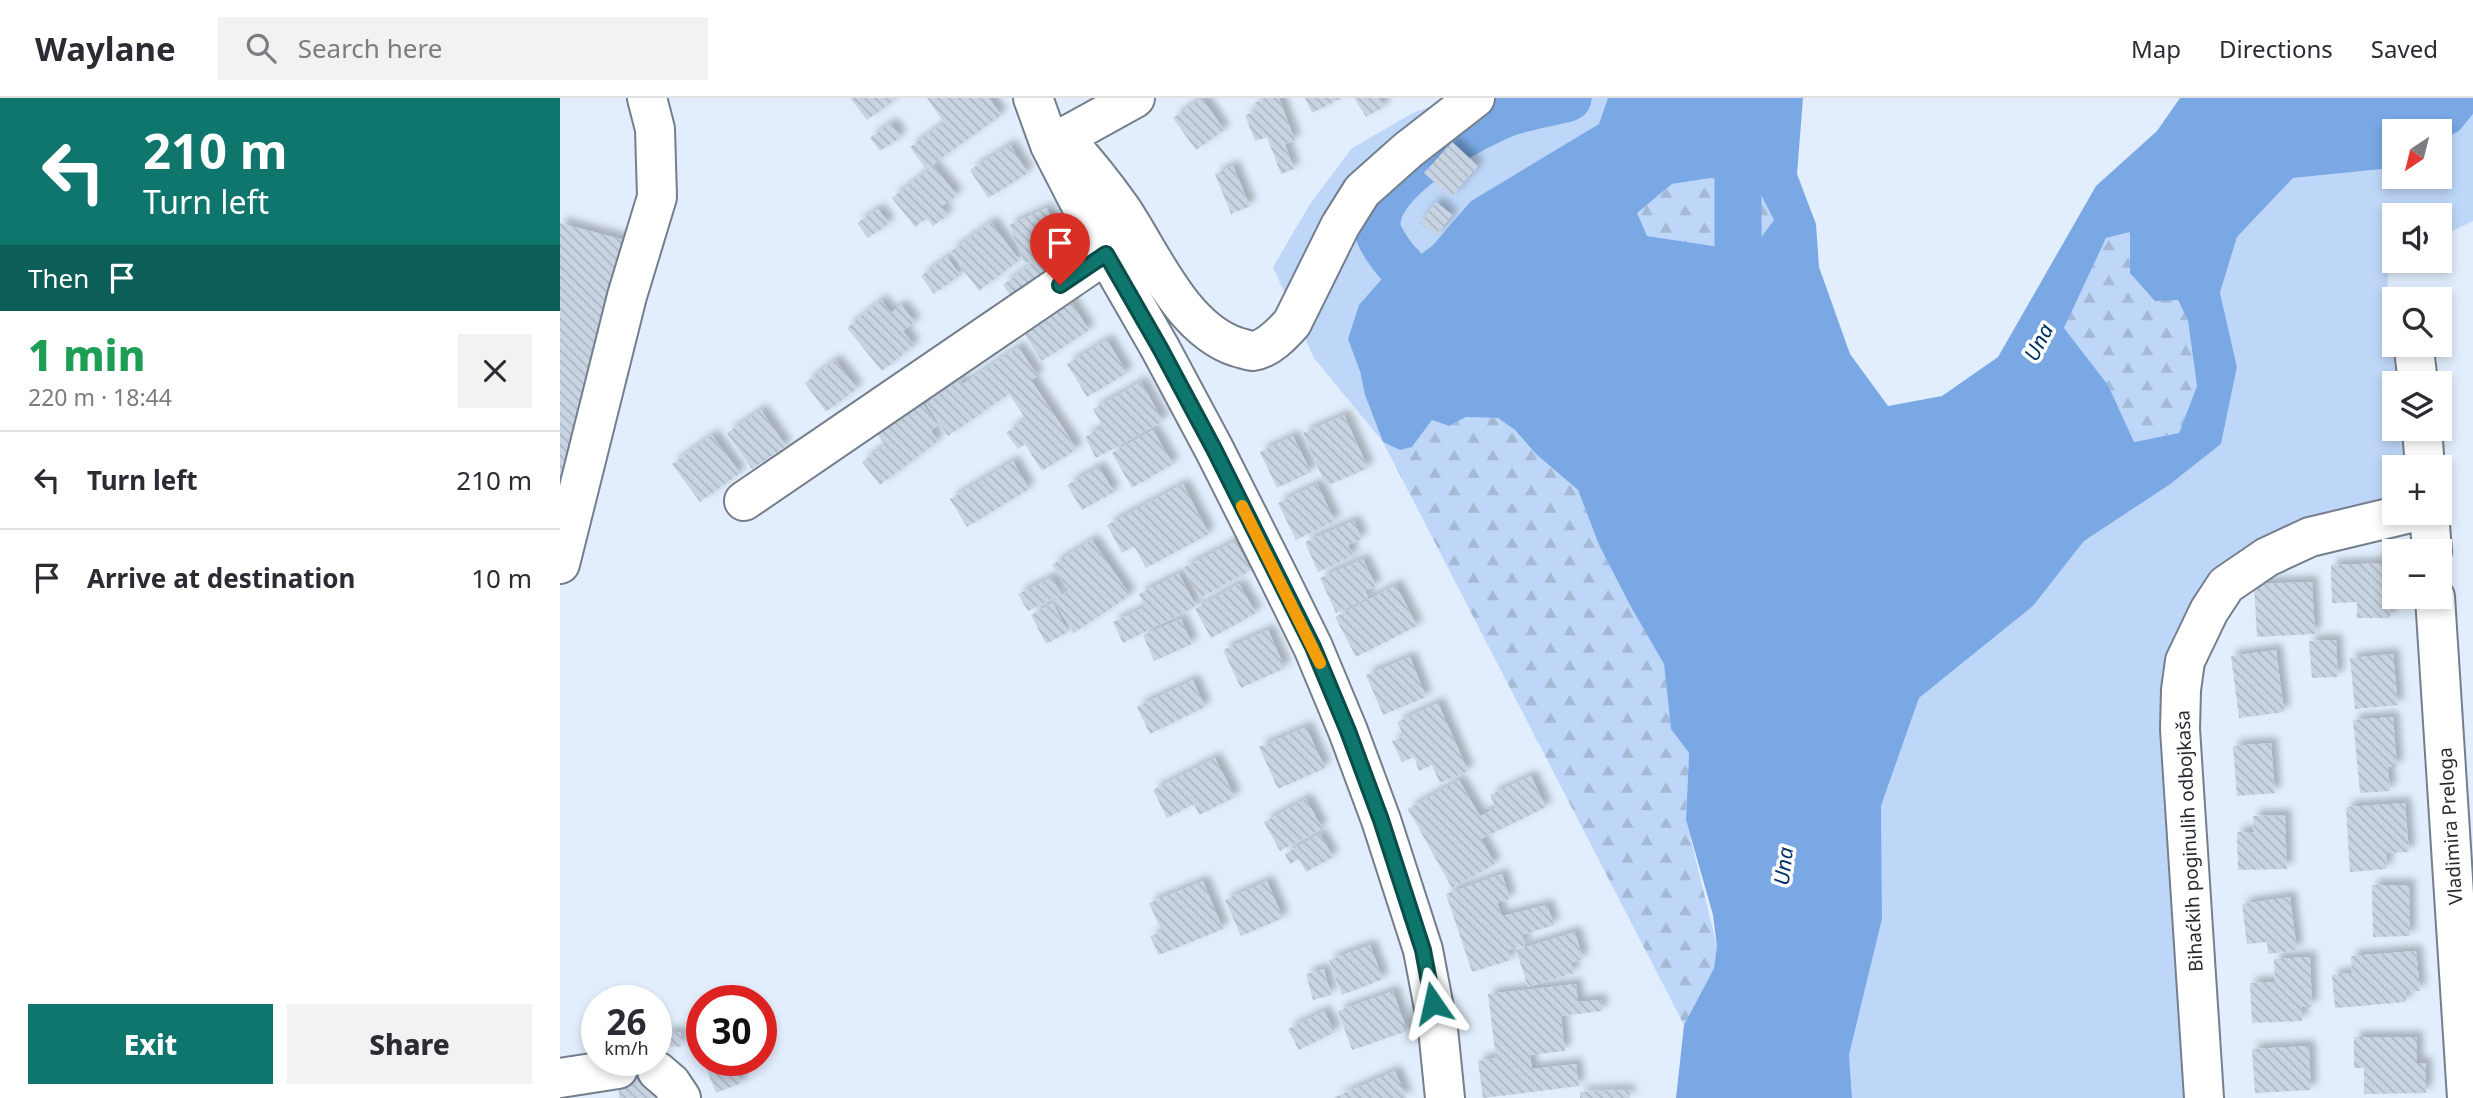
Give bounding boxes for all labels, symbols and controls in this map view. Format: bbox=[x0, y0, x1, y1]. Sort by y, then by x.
search box bbox=[218, 17, 708, 80]
text: Waylane bbox=[35, 26, 176, 71]
icon: search bbox=[242, 29, 280, 67]
text: Search here bbox=[298, 30, 442, 66]
text: Map bbox=[2131, 32, 2181, 65]
text: Directions bbox=[2219, 32, 2333, 65]
text: Saved bbox=[2371, 32, 2438, 65]
text: 210 m bbox=[143, 117, 288, 183]
north arrow bbox=[2382, 119, 2452, 189]
map controls bbox=[2382, 119, 2452, 609]
icon: left bbox=[28, 126, 119, 217]
text: Turn left bbox=[143, 180, 269, 223]
button: sound bbox=[2382, 203, 2452, 273]
pin bbox=[1030, 213, 1090, 285]
icon: arrive bbox=[1041, 224, 1079, 262]
icon: arrive bbox=[103, 259, 141, 297]
text: Then bbox=[28, 260, 89, 296]
button: search bbox=[2382, 287, 2452, 357]
water label: Una bbox=[2017, 319, 2059, 365]
text: 1 min bbox=[28, 326, 145, 383]
button: close bbox=[458, 334, 532, 408]
button: layers bbox=[2382, 371, 2452, 441]
text: 220 m · 18:44 bbox=[28, 381, 172, 413]
button: + bbox=[2382, 455, 2452, 525]
icon: left bbox=[28, 461, 66, 499]
text: Turn left bbox=[87, 462, 198, 498]
text: 210 m bbox=[456, 462, 532, 498]
button: − bbox=[2382, 539, 2452, 609]
icon: arrive bbox=[28, 559, 66, 597]
text: Arrive at destination bbox=[87, 560, 356, 596]
text: 10 m bbox=[471, 560, 532, 596]
street label: Bihaćkih poginulih odbojkaša bbox=[2169, 709, 2209, 973]
street label: Vladimira Preloga bbox=[2432, 746, 2468, 906]
water label: Una bbox=[1767, 845, 1799, 887]
position arrow bbox=[1396, 966, 1470, 1040]
speed limit sign: 30 bbox=[686, 985, 777, 1076]
text: 26 bbox=[606, 998, 647, 1045]
button: Exit bbox=[28, 1004, 273, 1084]
button: Share bbox=[287, 1004, 532, 1084]
text: km/h bbox=[604, 1036, 649, 1060]

